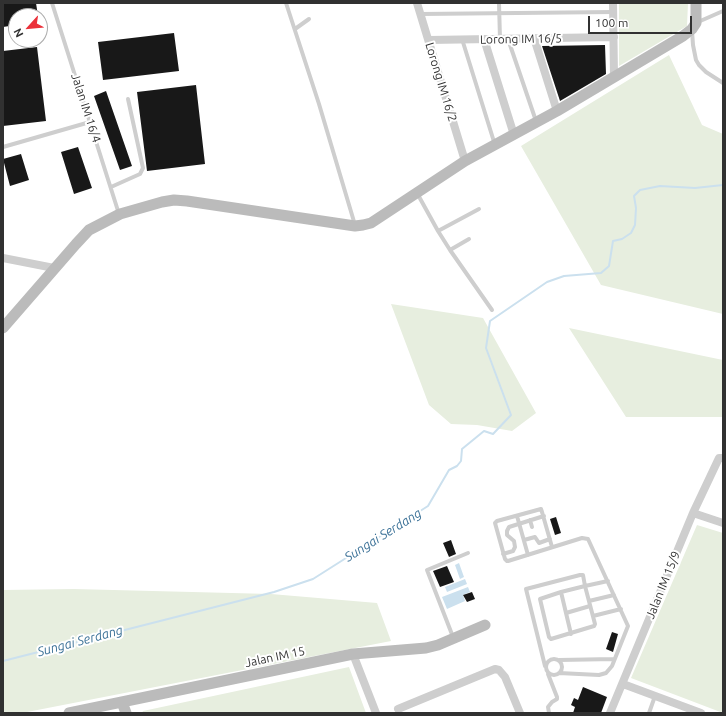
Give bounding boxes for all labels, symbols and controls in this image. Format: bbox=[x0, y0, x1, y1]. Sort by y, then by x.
north arrow bbox=[8, 8, 48, 48]
scale bar bbox=[590, 8, 694, 34]
text: 100 m bbox=[595, 16, 628, 29]
text: N bbox=[11, 27, 25, 39]
street label: Lorong IM 16/5 bbox=[480, 31, 562, 47]
street label: Lorong IM 16/2 bbox=[422, 41, 460, 123]
street label: Jalan IM 16/4 bbox=[68, 72, 104, 144]
water label: Sungai Serdang bbox=[342, 505, 424, 565]
street label: Jalan IM 15/9 bbox=[643, 549, 683, 621]
water label: Sungai Serdang bbox=[36, 622, 124, 660]
street label: Jalan IM 15 bbox=[244, 644, 306, 670]

